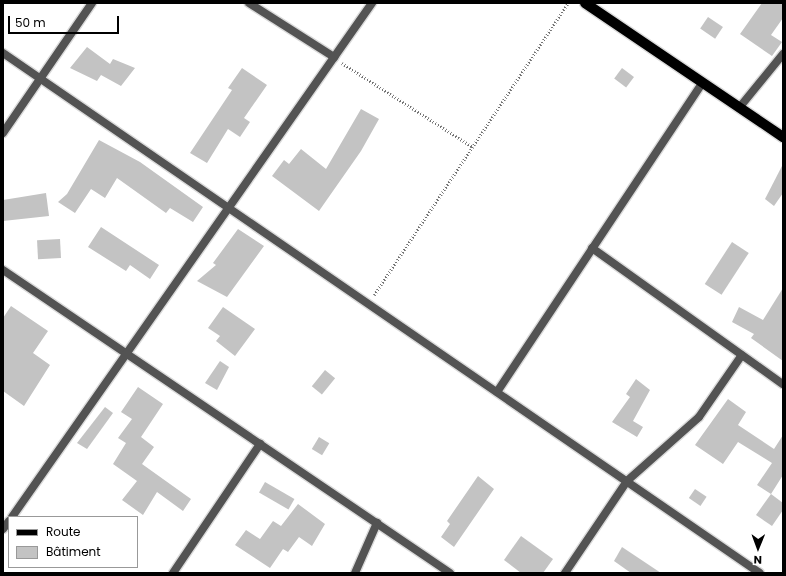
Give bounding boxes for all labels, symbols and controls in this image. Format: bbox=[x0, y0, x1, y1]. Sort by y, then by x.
scale bar bbox=[10, 8, 121, 34]
text: 50 m bbox=[15, 14, 46, 31]
legend bbox=[8, 516, 138, 568]
text: Route bbox=[46, 523, 80, 540]
north arrow bbox=[738, 528, 778, 568]
text: Bâtiment bbox=[46, 543, 101, 560]
text: N bbox=[754, 552, 762, 568]

